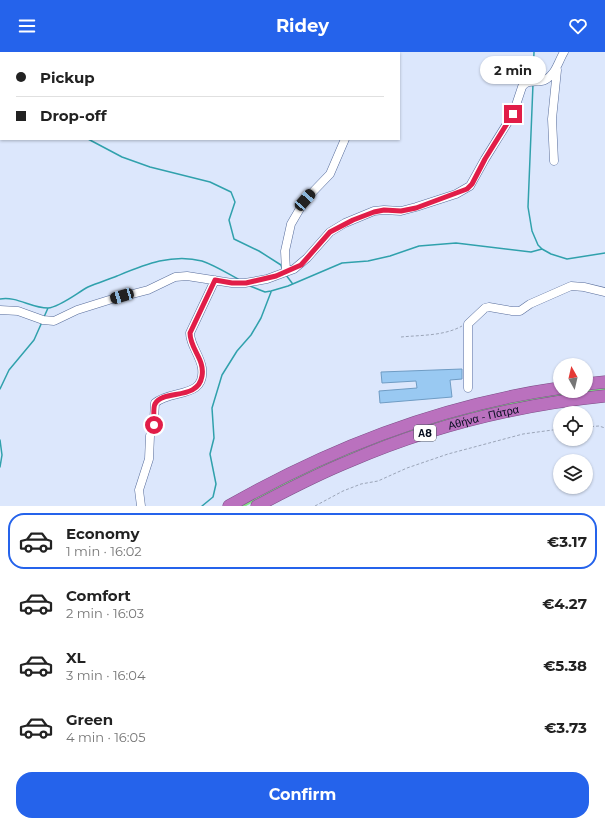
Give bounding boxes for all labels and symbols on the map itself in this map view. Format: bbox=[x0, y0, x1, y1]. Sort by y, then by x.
callout: 2 min bbox=[480, 56, 546, 84]
route end bbox=[504, 105, 522, 123]
car bbox=[293, 187, 317, 213]
car bbox=[109, 287, 135, 305]
north arrow bbox=[553, 358, 593, 398]
street label: Αθήνα - Πάτρα bbox=[446, 402, 521, 433]
route start bbox=[145, 416, 163, 434]
road number: Α8 bbox=[414, 425, 436, 441]

